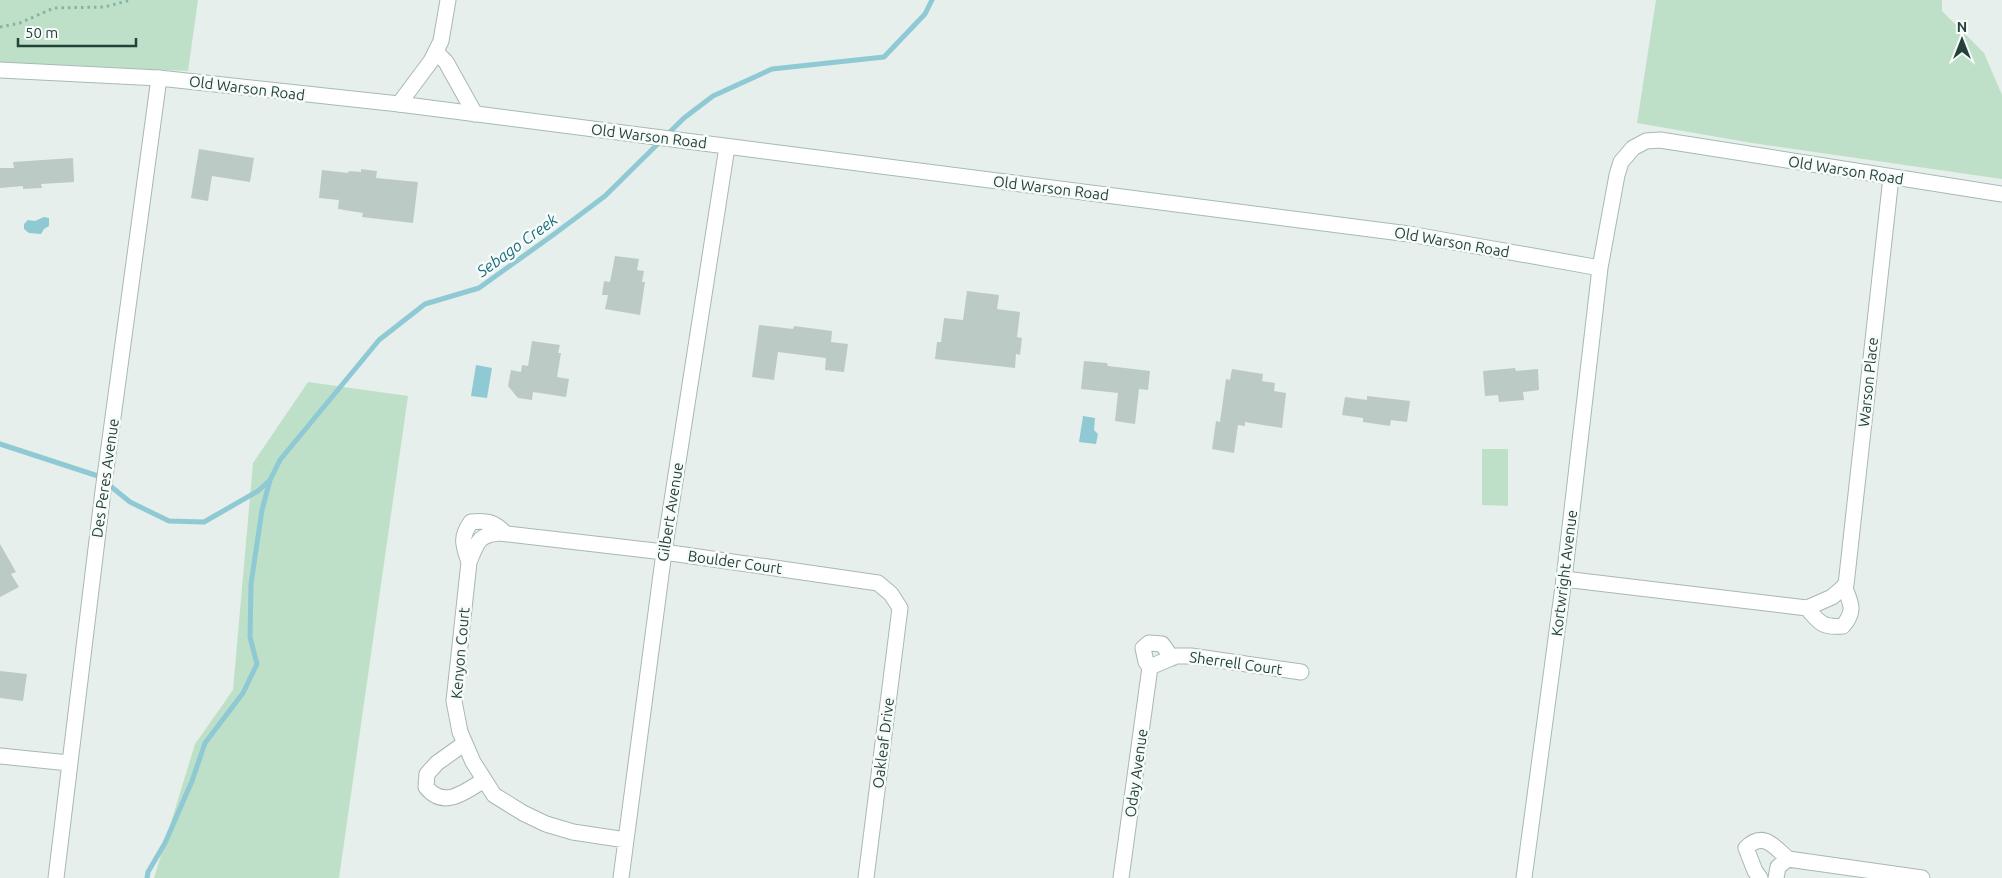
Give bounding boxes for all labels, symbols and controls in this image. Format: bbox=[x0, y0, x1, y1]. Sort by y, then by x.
scale bar bbox=[18, 15, 135, 47]
north arrow bbox=[1937, 15, 1987, 65]
text: N bbox=[1957, 19, 1967, 35]
text: 50 m bbox=[25, 24, 58, 41]
street label: Old Warson Road bbox=[188, 72, 306, 104]
street label: Old Warson Road bbox=[590, 120, 708, 152]
street label: Old Warson Road bbox=[1787, 152, 1905, 188]
street label: Old Warson Road bbox=[992, 172, 1110, 204]
water label: Sebago Creek bbox=[472, 209, 561, 281]
street label: Old Warson Road bbox=[1393, 224, 1511, 260]
street label: Warson Place bbox=[1855, 336, 1881, 428]
street label: Des Peres Avenue bbox=[88, 417, 122, 539]
street label: Gilbert Avenue bbox=[654, 461, 686, 563]
street label: Kortwright Avenue bbox=[1548, 509, 1580, 637]
street label: Boulder Court bbox=[687, 547, 783, 577]
street label: Kenyon Court bbox=[448, 606, 472, 699]
street label: Sherrell Court bbox=[1188, 648, 1284, 678]
street label: Oakleaf Drive bbox=[869, 697, 897, 789]
street label: Oday Avenue bbox=[1121, 728, 1151, 818]

